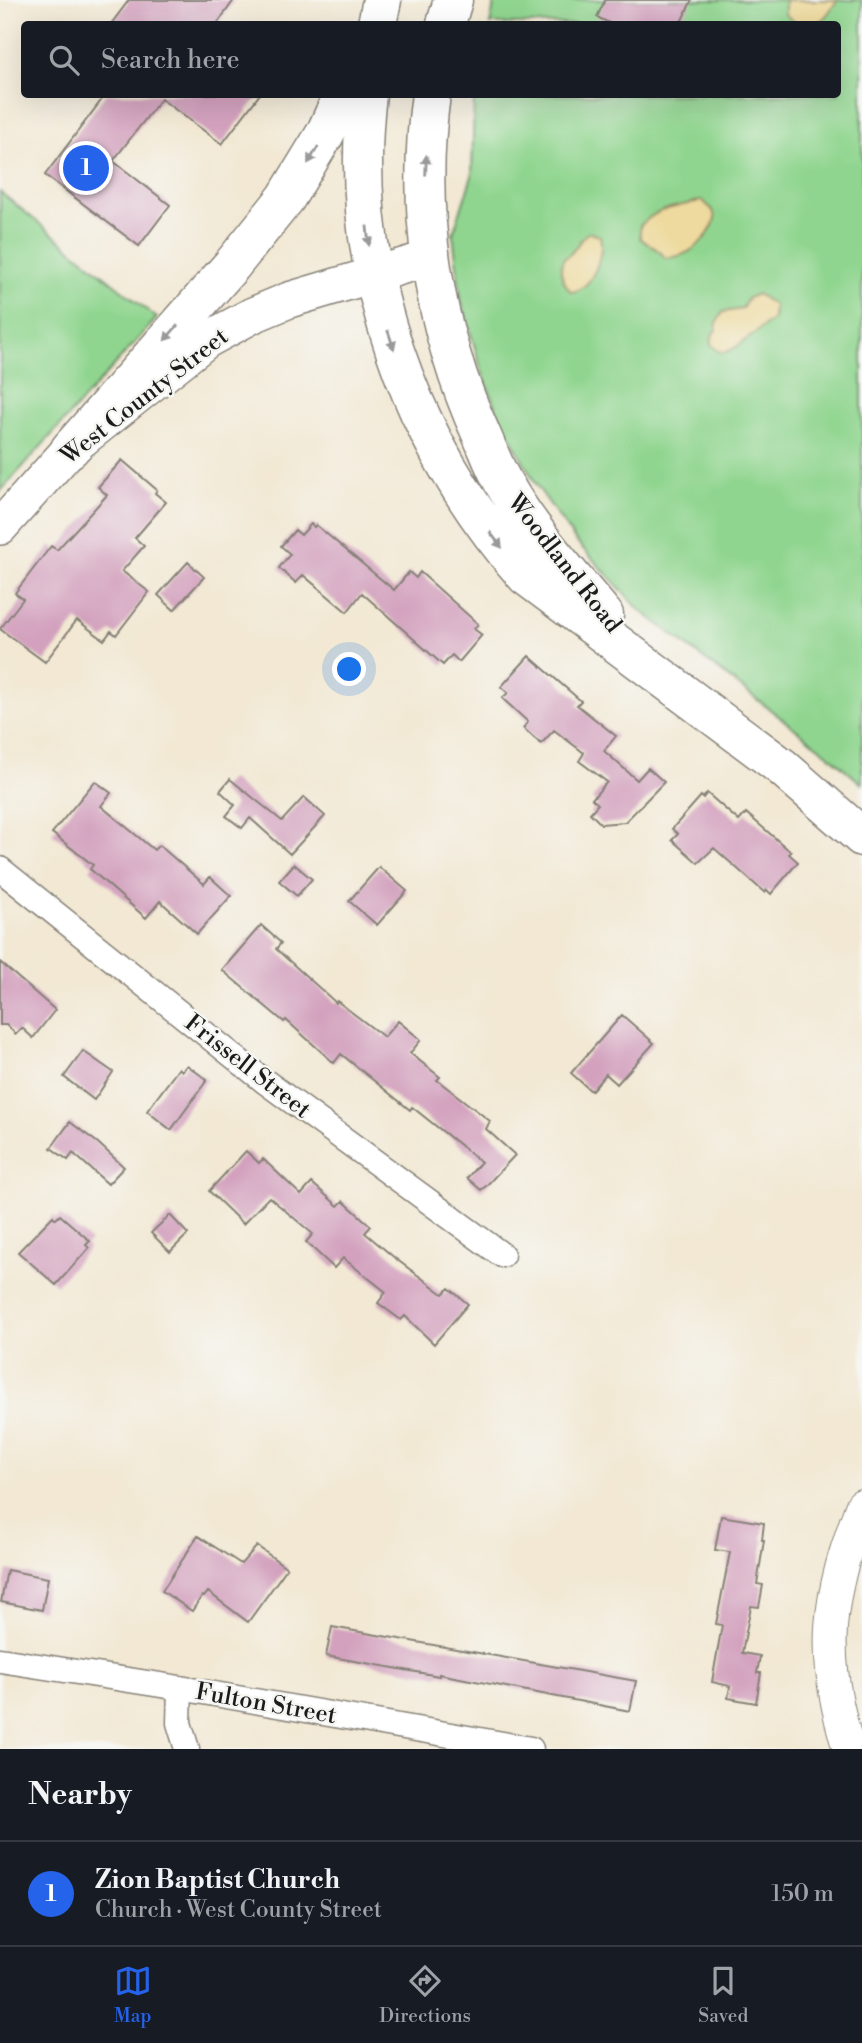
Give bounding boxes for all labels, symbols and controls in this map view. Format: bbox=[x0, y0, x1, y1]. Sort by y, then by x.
search box bbox=[21, 21, 841, 98]
icon: search bbox=[45, 41, 83, 79]
text: Search here bbox=[101, 44, 240, 76]
pin: 1 bbox=[63, 142, 109, 194]
one-way arrow bbox=[307, 146, 319, 165]
one-way arrow bbox=[420, 154, 431, 176]
one-way arrow bbox=[363, 225, 374, 247]
street label: West County Street bbox=[54, 322, 235, 472]
one-way arrow bbox=[164, 324, 179, 341]
one-way arrow bbox=[386, 329, 397, 350]
street label: Woodland Road bbox=[500, 487, 628, 640]
one-way arrow bbox=[488, 531, 503, 549]
your location bbox=[332, 652, 366, 686]
street label: Frissell Street bbox=[178, 1008, 317, 1126]
street label: Fulton Street bbox=[193, 1677, 339, 1731]
text: Nearby bbox=[28, 1776, 132, 1814]
text: Zion Baptist Church bbox=[95, 1864, 340, 1896]
text: 1 bbox=[45, 1880, 57, 1908]
text: 150 m bbox=[771, 1880, 834, 1908]
text: Church · West County Street bbox=[95, 1896, 382, 1924]
tab: Map bbox=[114, 1962, 152, 2028]
tab: Directions bbox=[379, 1962, 471, 2028]
tab: Saved bbox=[698, 1962, 748, 2028]

